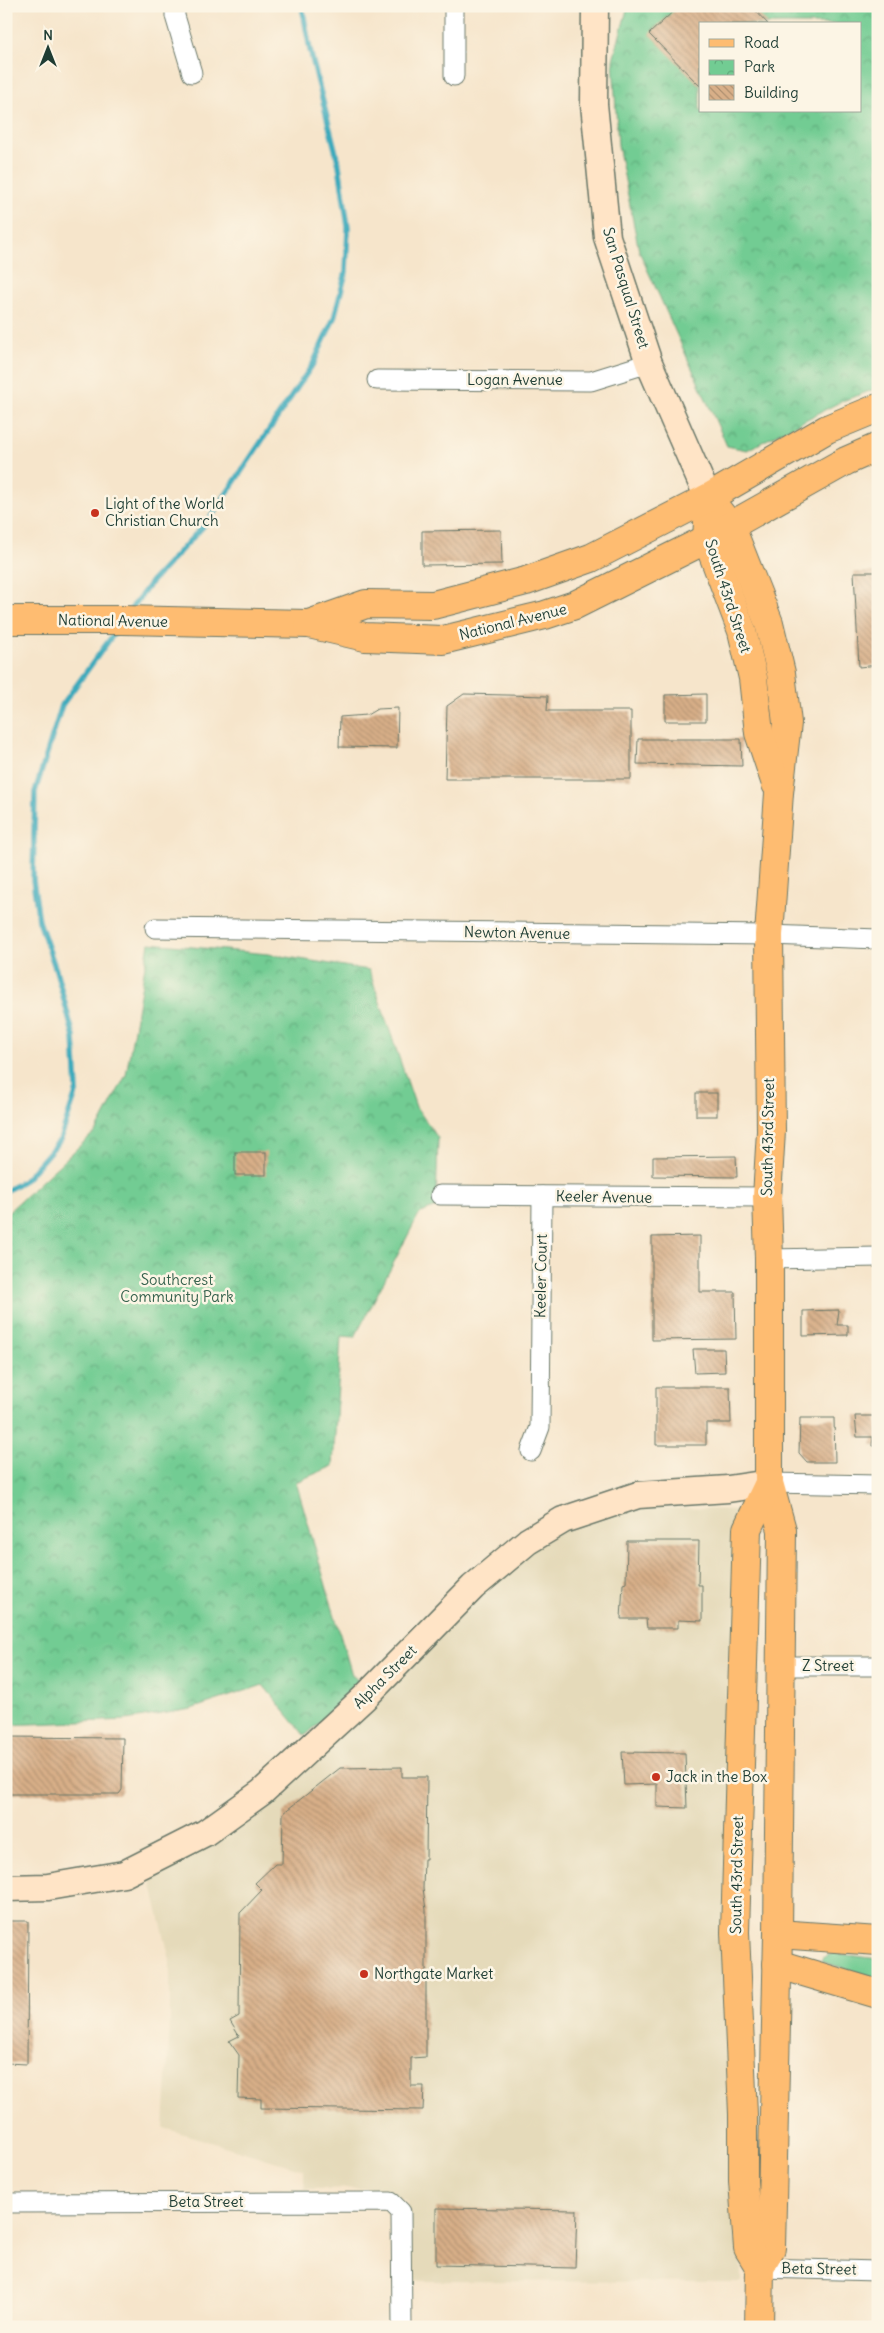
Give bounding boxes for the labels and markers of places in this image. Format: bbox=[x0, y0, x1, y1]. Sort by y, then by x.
place label: Light of the World Christian Church bbox=[105, 494, 224, 530]
marker: Light of the World Christian Church bbox=[89, 507, 101, 519]
place label: Jack in the Box bbox=[666, 1767, 768, 1786]
marker: Jack in the Box bbox=[650, 1771, 662, 1783]
place label: Northgate Market bbox=[374, 1964, 493, 1983]
marker: Northgate Market bbox=[358, 1968, 370, 1980]

